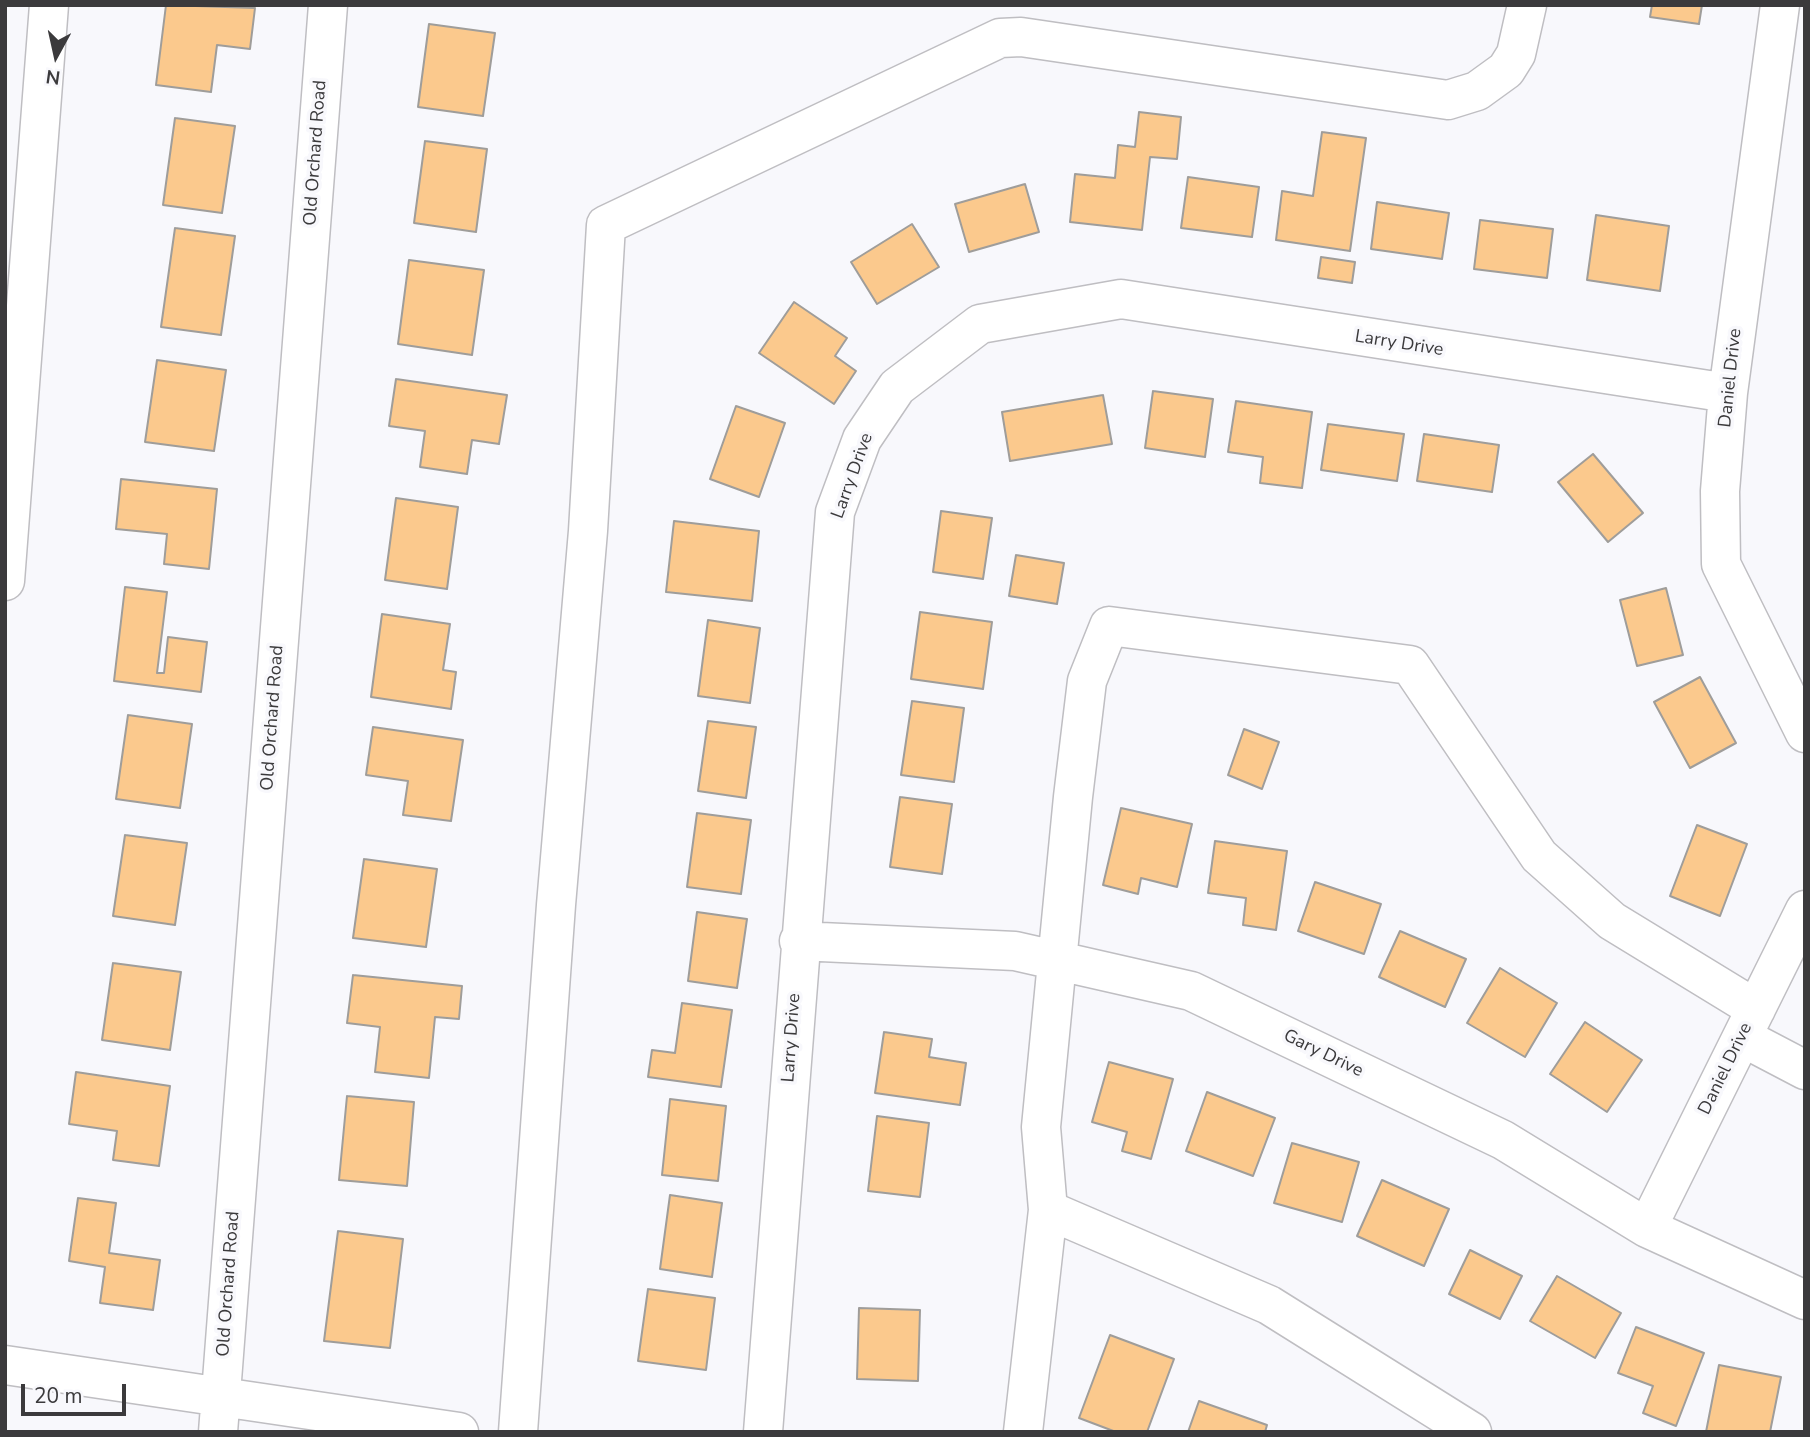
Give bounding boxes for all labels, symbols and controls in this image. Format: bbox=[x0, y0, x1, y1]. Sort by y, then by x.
north arrow bbox=[21, 21, 91, 91]
text: N bbox=[44, 63, 62, 91]
street label: Old Orchard Road bbox=[300, 80, 332, 226]
street label: Larry Drive bbox=[1353, 326, 1445, 362]
street label: Daniel Drive bbox=[1715, 327, 1747, 429]
street label: Larry Drive bbox=[828, 430, 878, 522]
street label: Old Orchard Road bbox=[257, 645, 289, 791]
street label: Larry Drive bbox=[778, 993, 806, 1083]
street label: Daniel Drive bbox=[1694, 1020, 1758, 1118]
street label: Gary Drive bbox=[1280, 1025, 1366, 1083]
street label: Old Orchard Road bbox=[213, 1211, 245, 1357]
scale bar bbox=[24, 1370, 130, 1414]
text: 20 m bbox=[34, 1382, 83, 1410]

